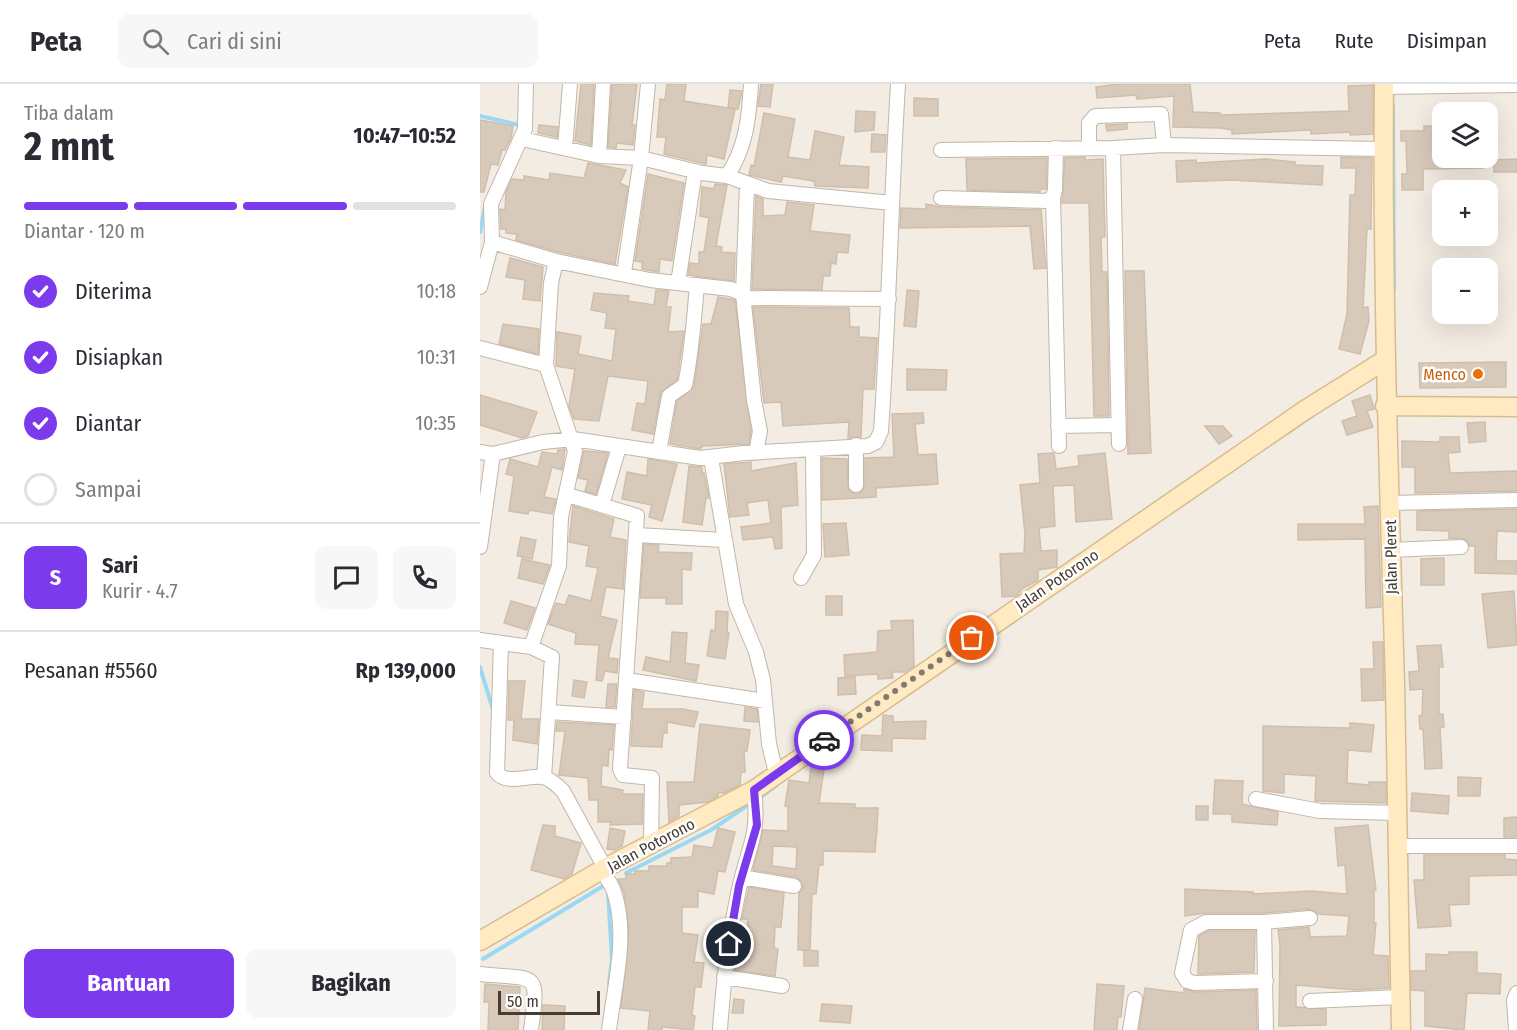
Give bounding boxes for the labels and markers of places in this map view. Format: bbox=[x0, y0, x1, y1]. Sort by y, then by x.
place label: Menco bbox=[1423, 365, 1466, 384]
marker: Menco bbox=[1471, 367, 1485, 381]
pin bbox=[946, 612, 997, 663]
pin bbox=[703, 918, 754, 969]

